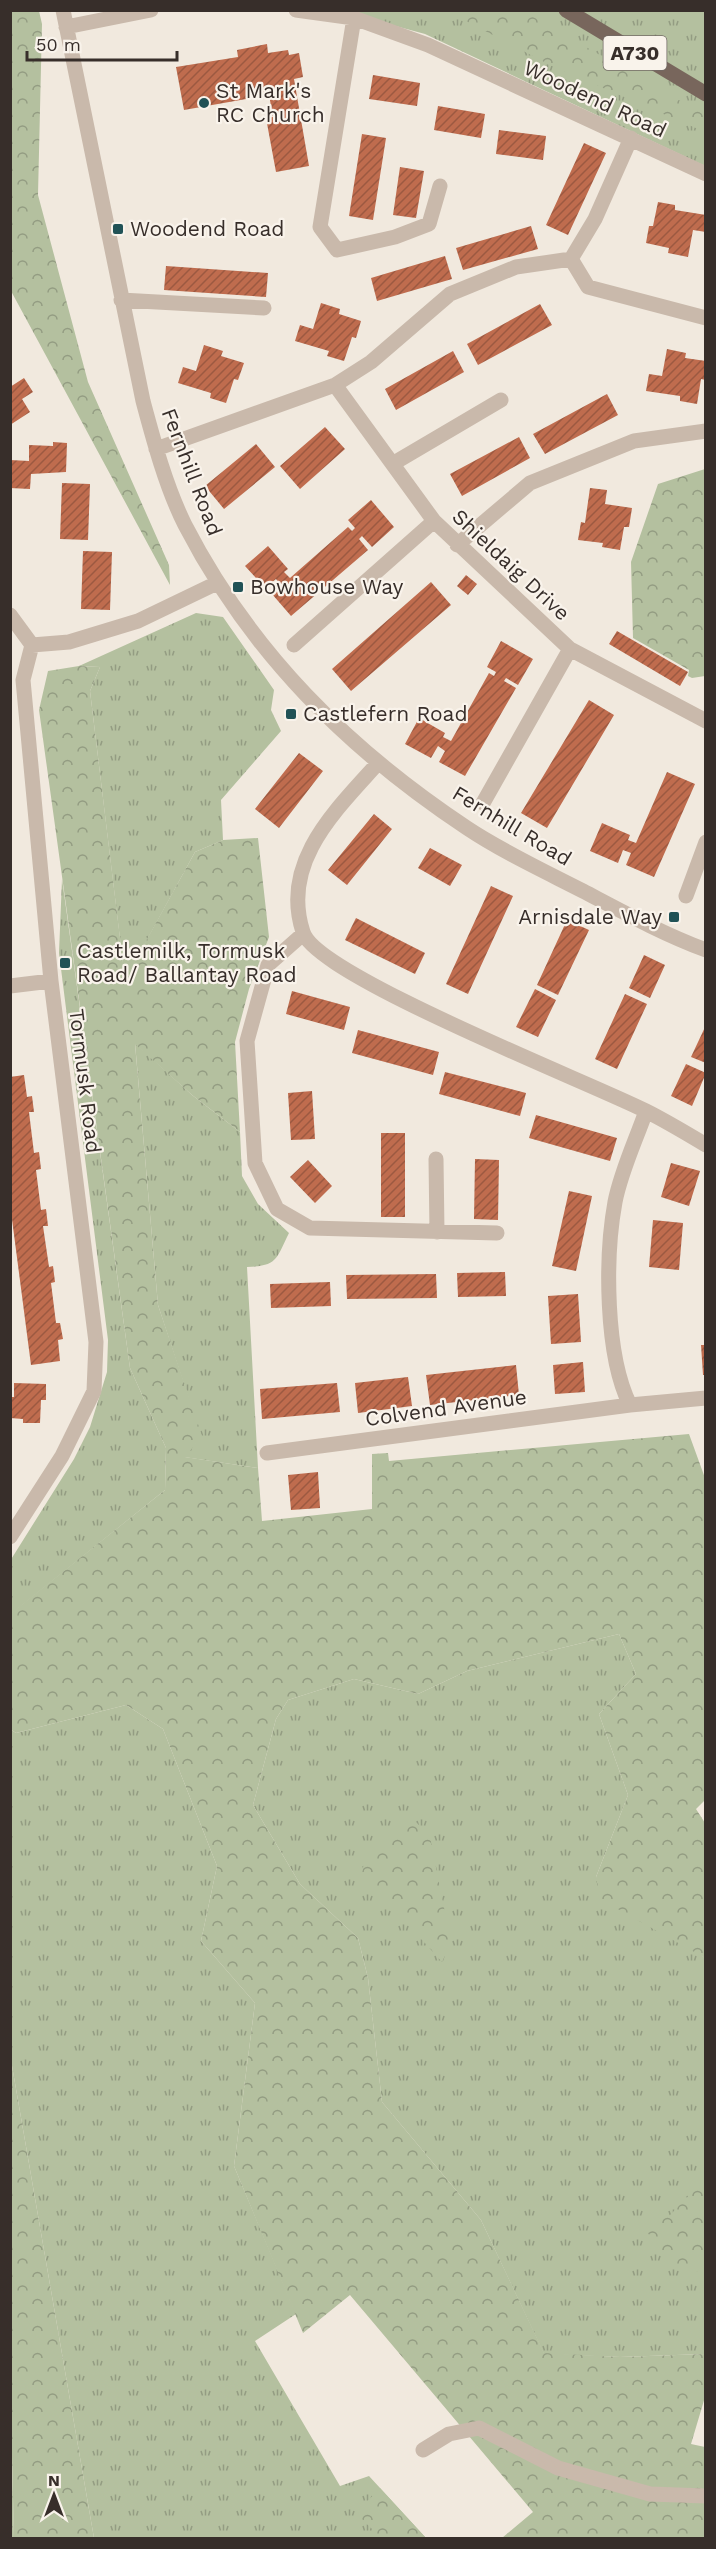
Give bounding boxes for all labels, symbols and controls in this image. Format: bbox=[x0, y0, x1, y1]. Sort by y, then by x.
scale bar bbox=[27, 24, 177, 62]
text: 50 m bbox=[36, 34, 81, 55]
road number: A730 bbox=[604, 36, 666, 70]
street label: Woodend Road bbox=[520, 55, 671, 143]
place label: St Mark's RC Church bbox=[216, 78, 325, 127]
marker: St Mark's RC Church bbox=[197, 96, 211, 110]
place label: Woodend Road bbox=[130, 216, 285, 241]
marker: Woodend Road bbox=[111, 222, 125, 236]
street label: Fernhill Road bbox=[157, 405, 228, 539]
street label: Shieldaig Drive bbox=[447, 504, 575, 626]
place label: Bowhouse Way bbox=[250, 574, 404, 599]
marker: Bowhouse Way bbox=[231, 580, 245, 594]
place label: Castlefern Road bbox=[303, 701, 468, 726]
marker: Castlefern Road bbox=[284, 707, 298, 721]
street label: Fernhill Road bbox=[448, 780, 576, 871]
place label: Arnisdale Way bbox=[518, 904, 662, 929]
marker: Arnisdale Way bbox=[667, 910, 681, 924]
place label: Castlemilk, Tormusk Road/ Ballantay Road bbox=[77, 938, 297, 987]
marker: Castlemilk, Tormusk Road/ Ballantay Road bbox=[58, 956, 72, 970]
street label: Tormusk Road bbox=[64, 1007, 107, 1155]
street label: Colvend Avenue bbox=[364, 1384, 528, 1431]
north arrow bbox=[24, 2465, 84, 2525]
text: N bbox=[48, 2471, 60, 2490]

